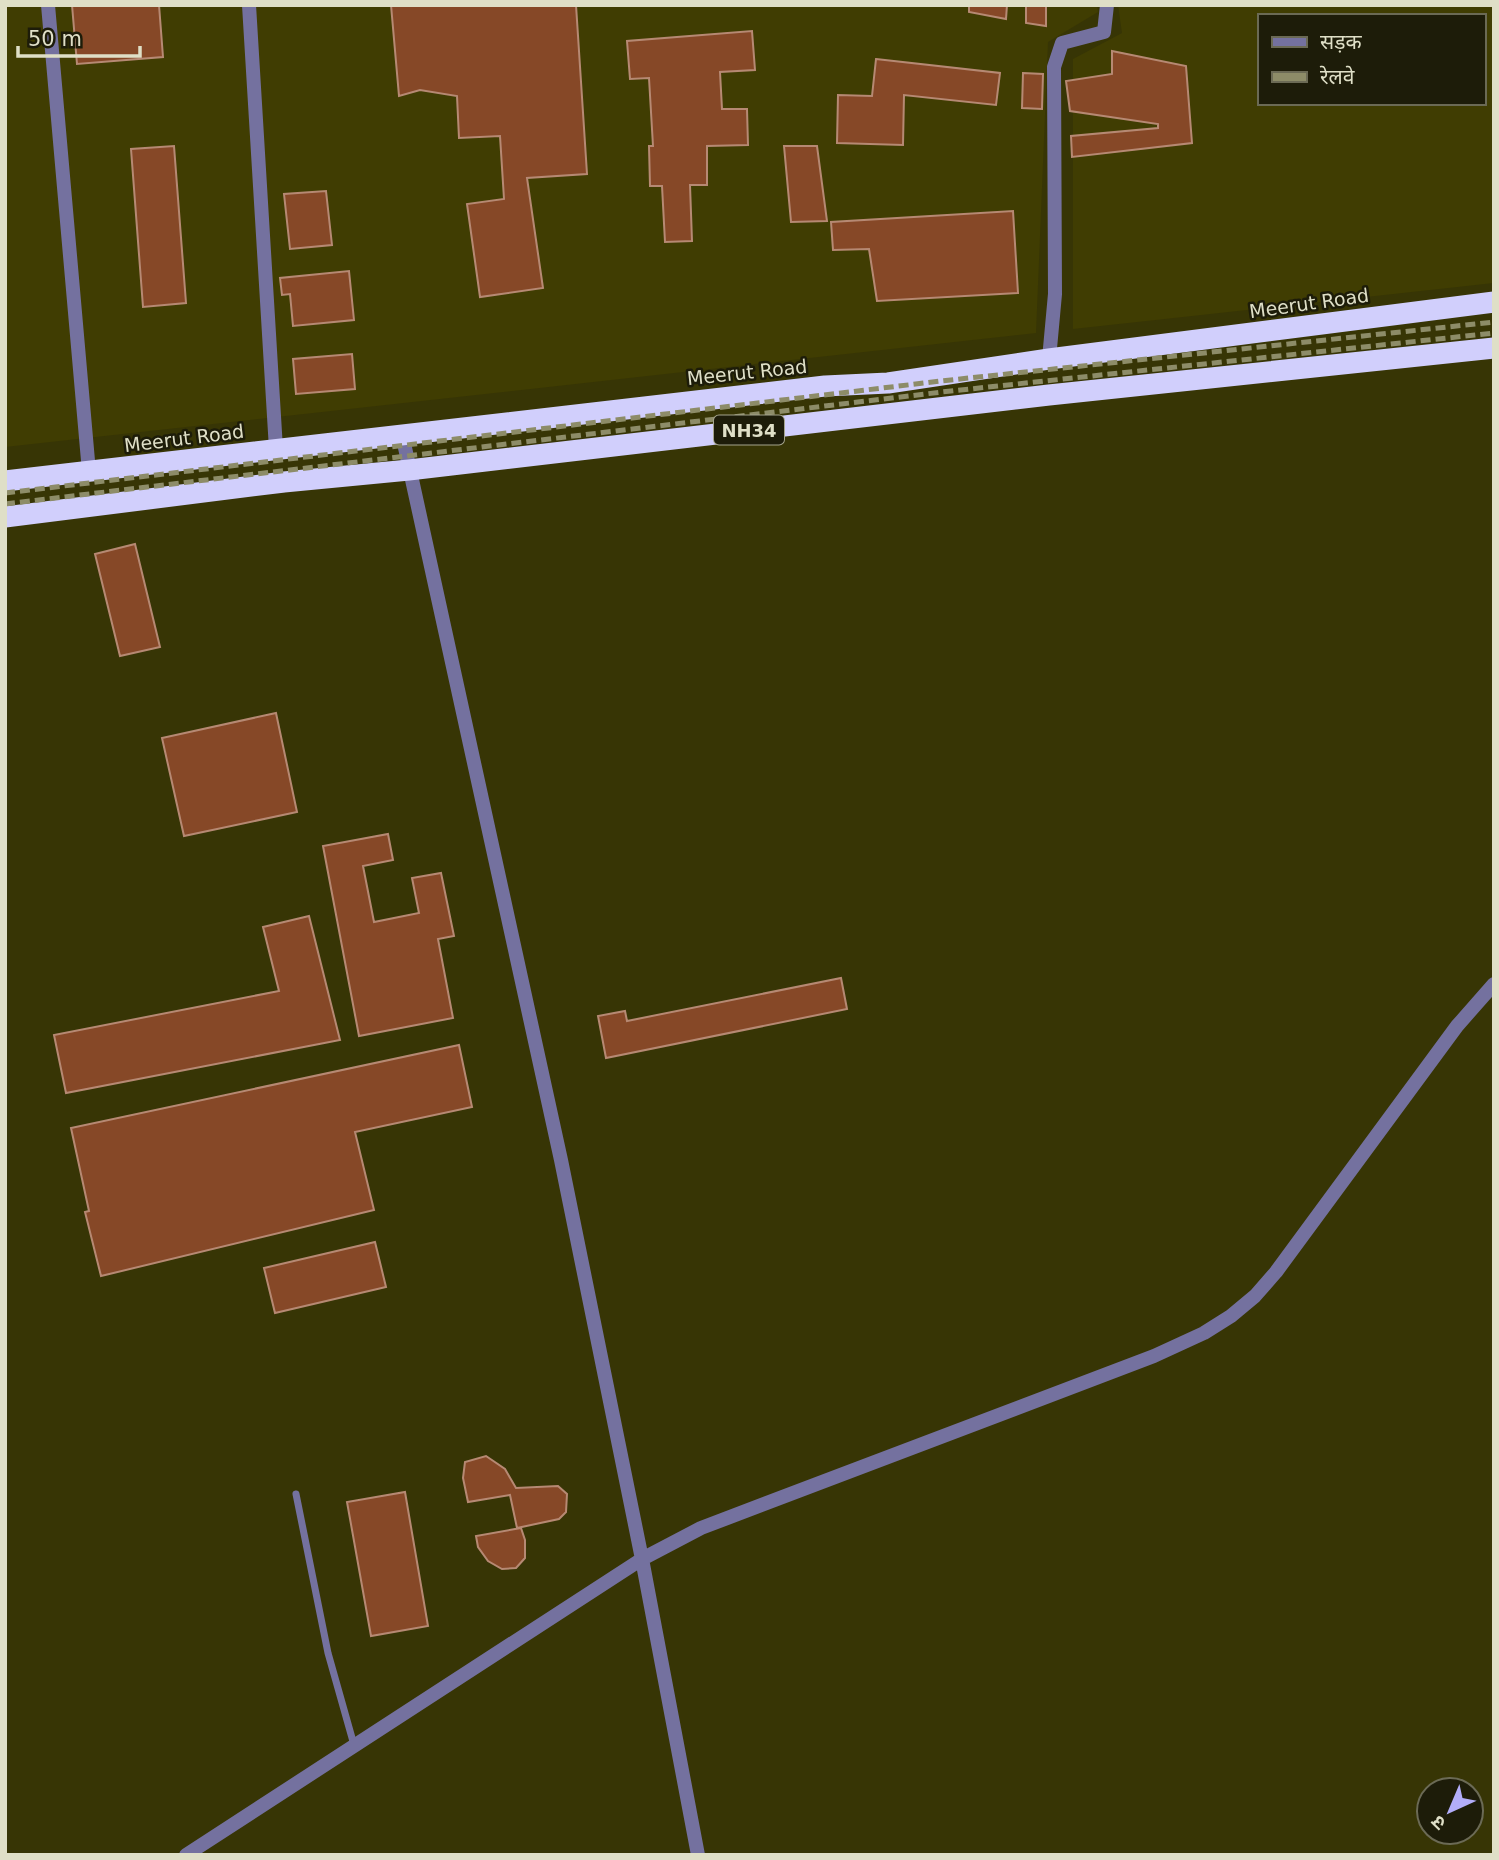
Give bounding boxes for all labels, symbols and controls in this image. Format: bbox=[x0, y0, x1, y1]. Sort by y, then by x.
scale bar bbox=[18, 14, 140, 58]
legend bbox=[1258, 14, 1485, 105]
text: 50 m bbox=[28, 27, 82, 51]
text: सड़क bbox=[1320, 30, 1362, 54]
text: रेलवे bbox=[1319, 65, 1355, 89]
street label: Meerut Road bbox=[1248, 284, 1370, 322]
street label: Meerut Road bbox=[686, 355, 808, 389]
road number: NH34 bbox=[714, 416, 784, 444]
street label: Meerut Road bbox=[123, 420, 245, 456]
north arrow bbox=[1415, 1776, 1485, 1846]
text: उ bbox=[1426, 1811, 1450, 1835]

